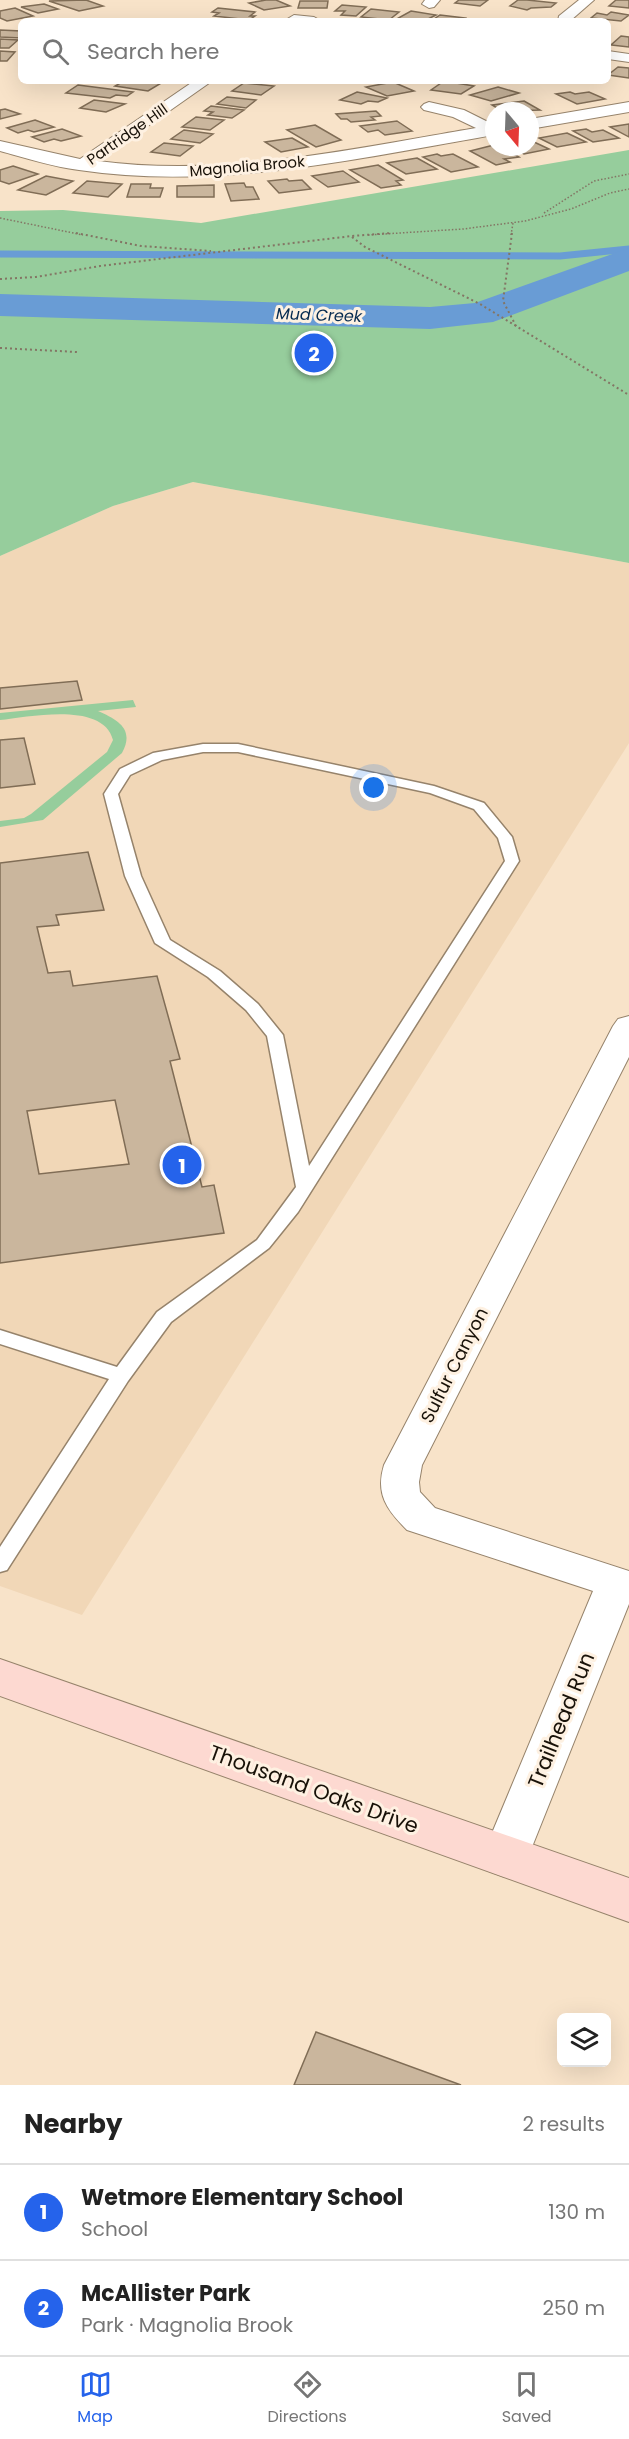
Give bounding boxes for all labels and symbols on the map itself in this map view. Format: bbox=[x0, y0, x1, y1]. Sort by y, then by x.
street label: Partridge Hill bbox=[82, 98, 172, 170]
north arrow bbox=[485, 102, 539, 156]
street label: Magnolia Brook bbox=[188, 150, 306, 181]
water label: Mud Creek bbox=[276, 302, 363, 328]
pin: 2 bbox=[294, 330, 334, 376]
your location bbox=[359, 773, 388, 802]
pin: 1 bbox=[162, 1142, 201, 1188]
street label: Sulfur Canyon bbox=[414, 1303, 494, 1427]
street label: Trailhead Run bbox=[521, 1648, 601, 1792]
street label: Thousand Oaks Drive bbox=[205, 1738, 423, 1840]

